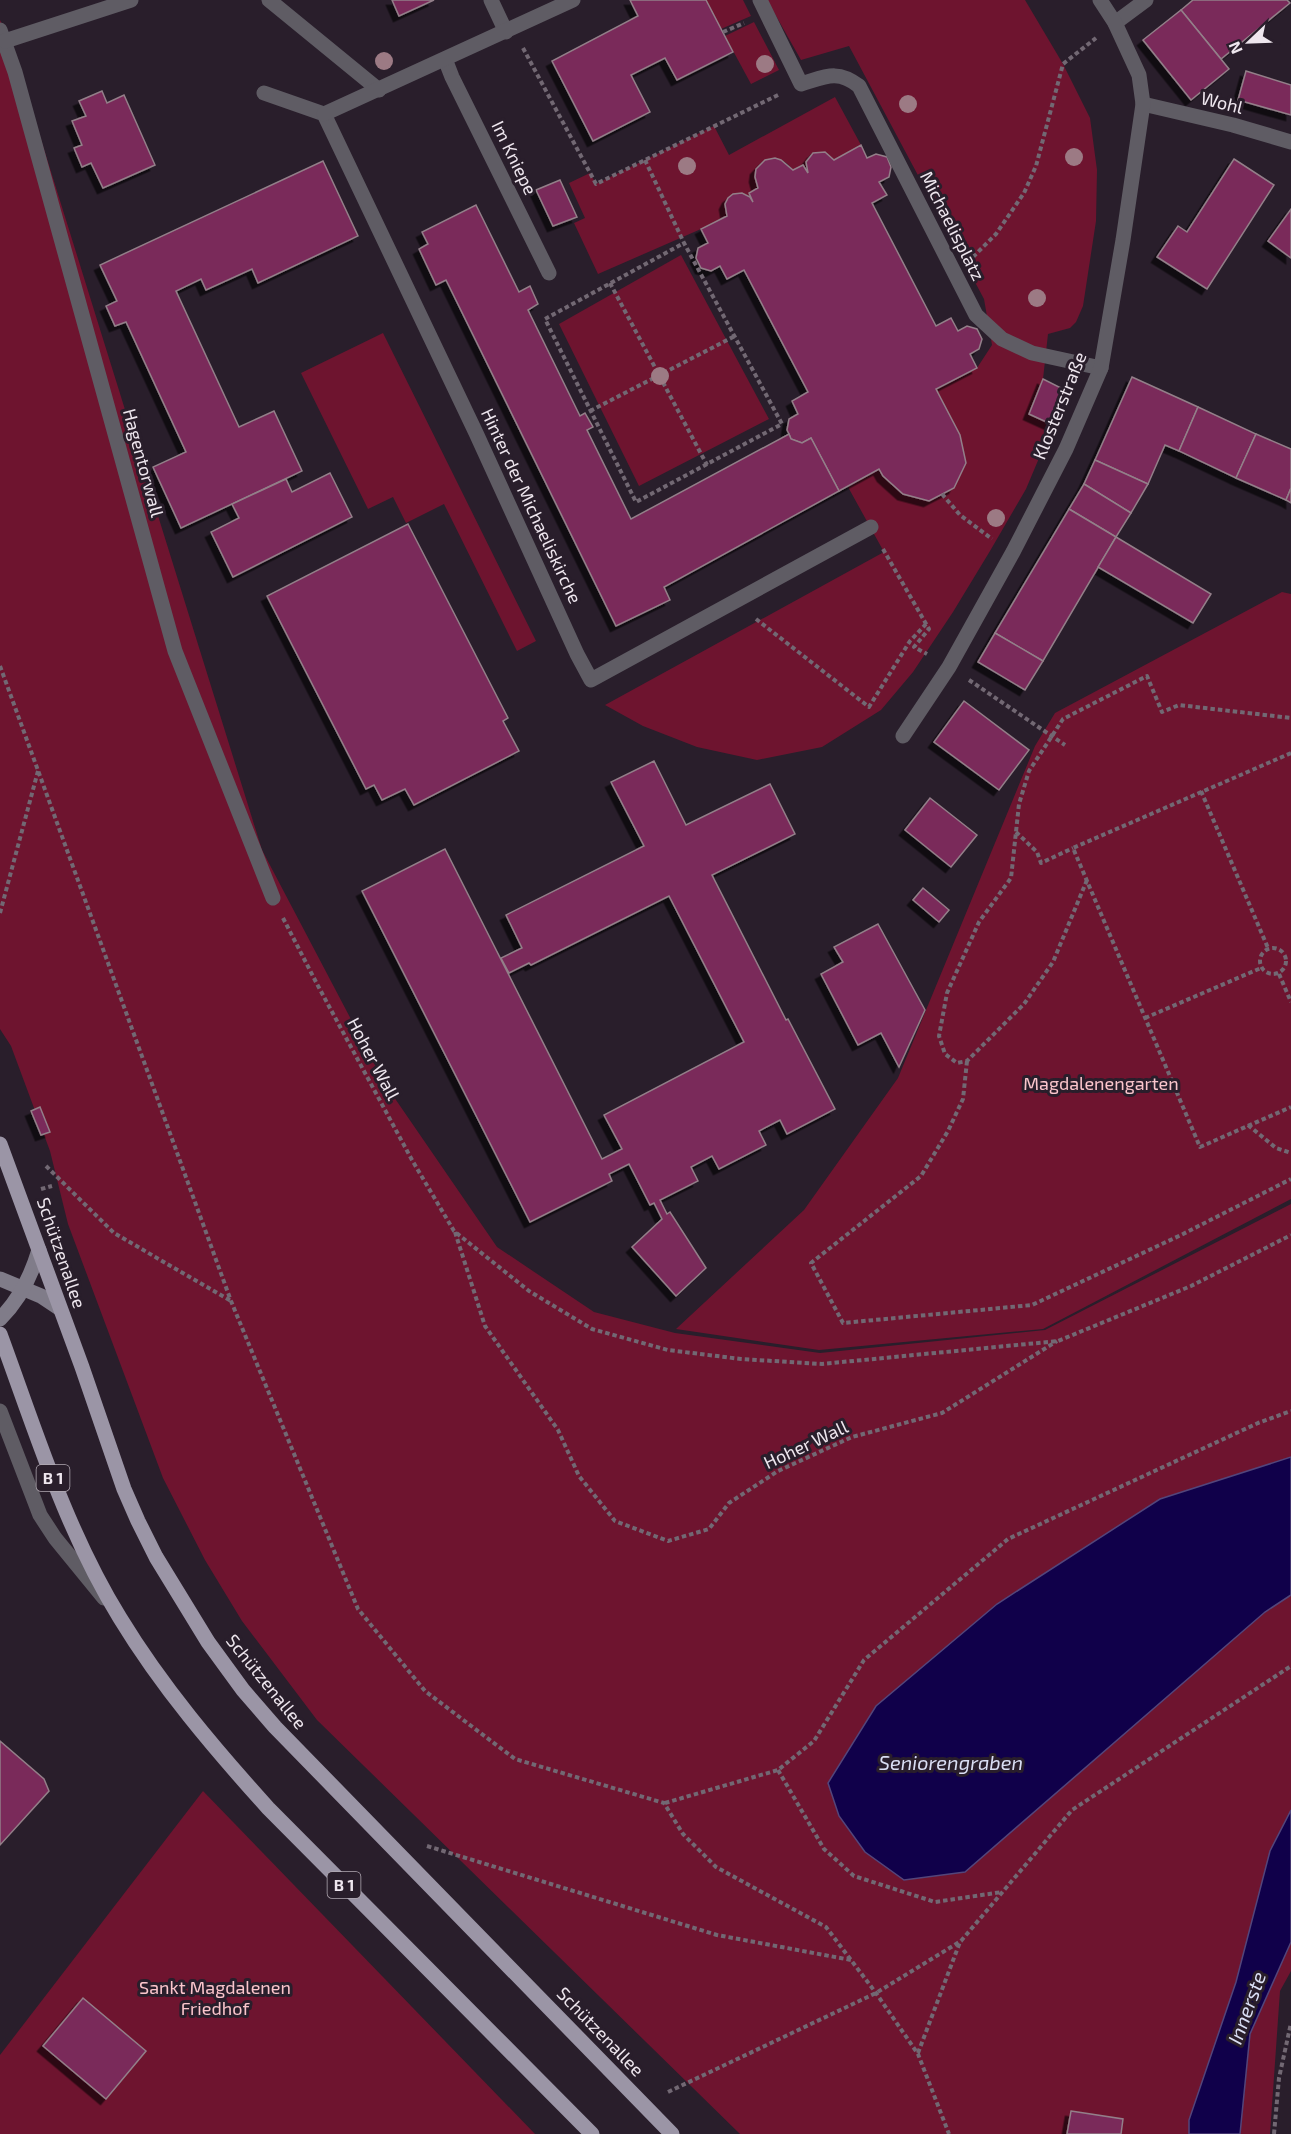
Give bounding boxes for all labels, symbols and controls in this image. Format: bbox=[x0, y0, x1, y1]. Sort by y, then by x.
north arrow bbox=[1219, 12, 1279, 72]
text: N bbox=[1224, 39, 1246, 57]
street label: Wohl bbox=[1199, 86, 1246, 118]
street label: Im Kniepe bbox=[488, 117, 542, 198]
street label: Michaelisplatz bbox=[916, 167, 990, 284]
street label: Klosterstraße bbox=[1028, 349, 1091, 463]
street label: Hinter der Michaeliskirche bbox=[477, 405, 587, 607]
street label: Hagentorwall bbox=[119, 406, 169, 520]
street label: Hoher Wall bbox=[343, 1013, 405, 1104]
park label: Magdalenengarten bbox=[1023, 1072, 1179, 1094]
street label: Schützenallee bbox=[33, 1194, 91, 1311]
street label: Hoher Wall bbox=[760, 1415, 852, 1473]
road number: B 1 bbox=[36, 1465, 70, 1491]
street label: Schützenallee bbox=[222, 1630, 312, 1733]
water label: Seniorengraben bbox=[879, 1750, 1023, 1774]
road number: B 1 bbox=[328, 1872, 360, 1898]
water label: Innerste bbox=[1222, 1968, 1270, 2047]
park label: Sankt Magdalenen Friedhof bbox=[139, 1976, 291, 2019]
street label: Schützenallee bbox=[553, 1982, 649, 2081]

